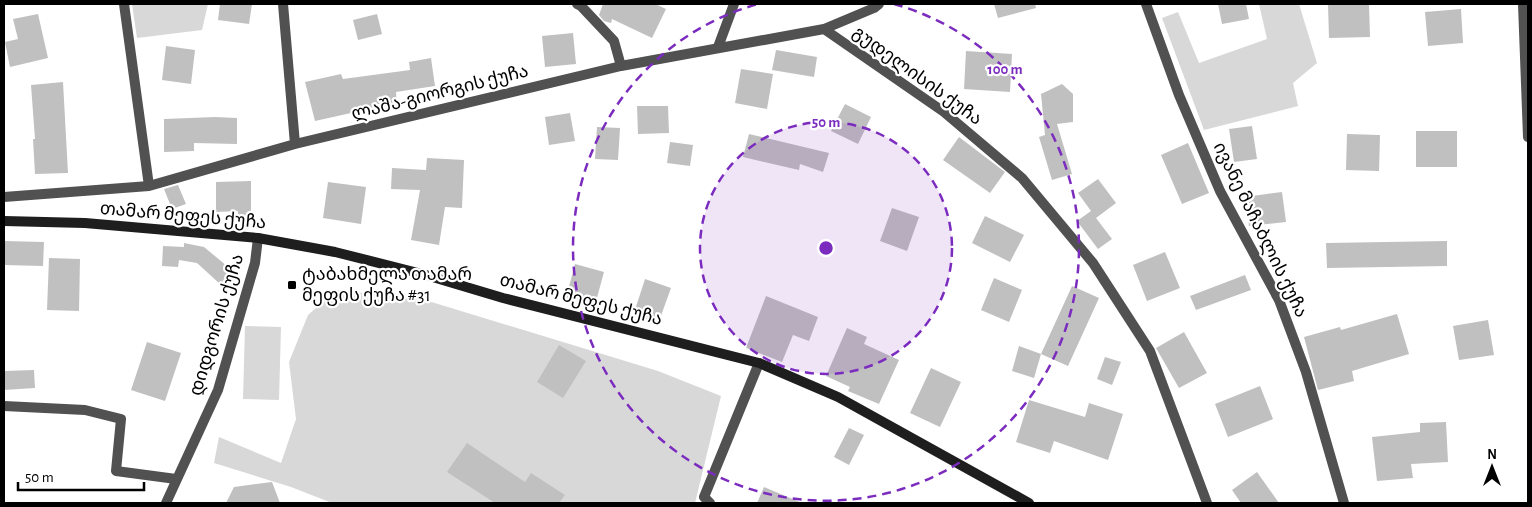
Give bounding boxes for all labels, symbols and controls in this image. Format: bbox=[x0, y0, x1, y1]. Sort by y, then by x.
street label: გუდელისის ქუჩა bbox=[848, 23, 985, 130]
street label: ლაშა-გიორგის ქუჩა bbox=[349, 61, 531, 125]
text: 100 m bbox=[987, 62, 1023, 77]
text: 50 m bbox=[812, 115, 840, 130]
street label: ივანე მაჩაბლის ქუჩა bbox=[1209, 140, 1310, 321]
street label: თამარ მეფეს ქუჩა bbox=[99, 199, 267, 233]
centre of rings bbox=[817, 239, 835, 257]
street label: დიდგორის ქუჩა bbox=[186, 252, 248, 398]
place label: ტაბახმელა თამარ მეფის ქუჩა #31 bbox=[302, 265, 472, 306]
street label: თამარ მეფეს ქუჩა bbox=[498, 270, 664, 330]
marker: ტაბახმელა თამარ მეფის ქუჩა #31 bbox=[286, 279, 298, 291]
north arrow bbox=[1467, 442, 1517, 492]
text: N bbox=[1487, 448, 1497, 462]
scale bar bbox=[18, 460, 144, 492]
text: 50 m bbox=[25, 470, 54, 485]

